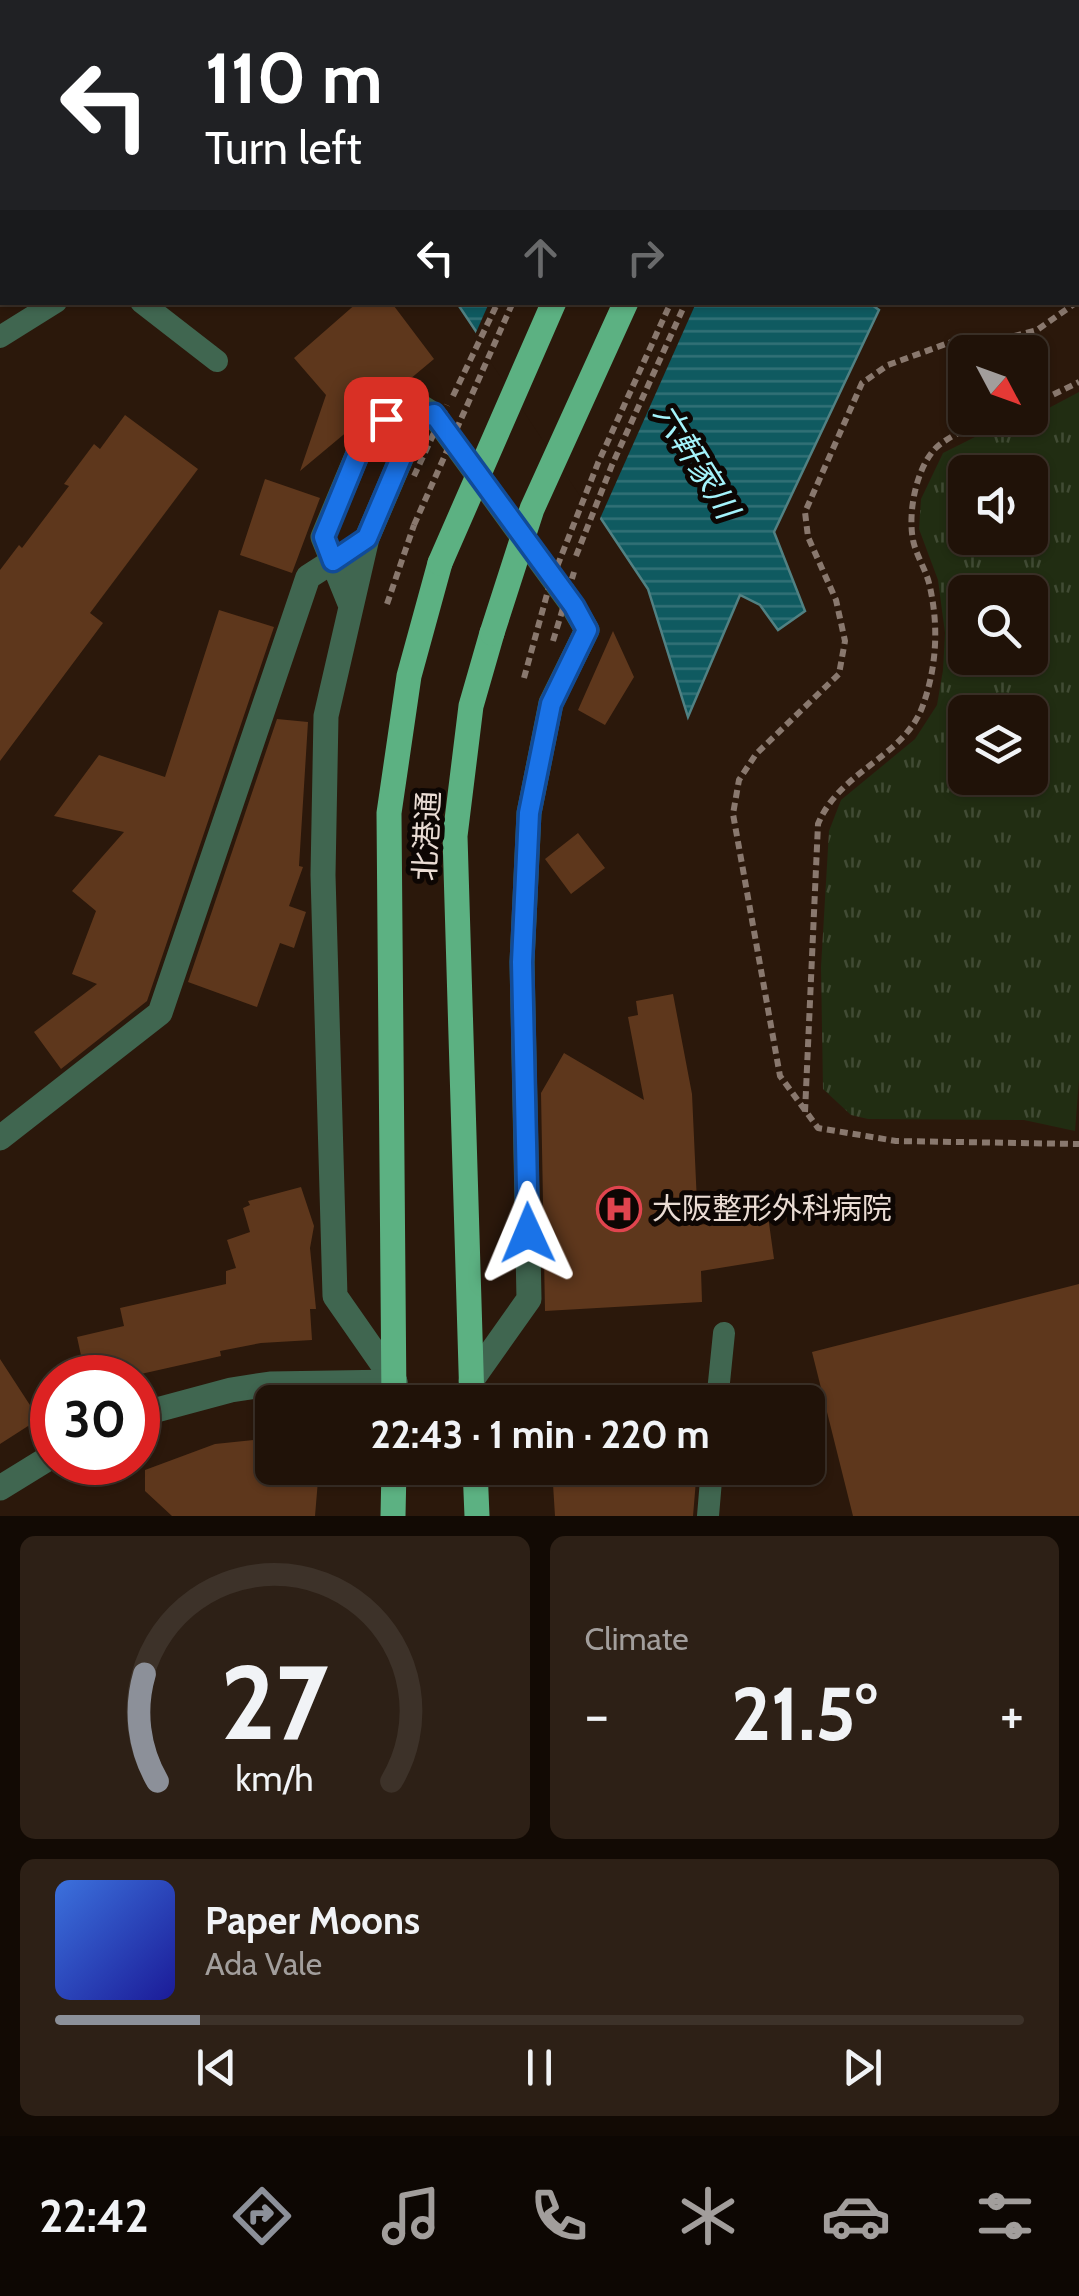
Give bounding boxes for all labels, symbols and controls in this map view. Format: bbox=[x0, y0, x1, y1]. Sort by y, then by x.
text: 110 m bbox=[205, 35, 383, 121]
icon: left bbox=[40, 40, 170, 170]
text: Turn left bbox=[205, 121, 362, 175]
icon: left bbox=[408, 230, 463, 285]
icon: ahead bbox=[513, 230, 568, 285]
icon: right bbox=[618, 230, 673, 285]
north arrow bbox=[948, 335, 1048, 435]
map controls bbox=[948, 335, 1048, 795]
pin bbox=[344, 377, 429, 462]
icon: arrive bbox=[359, 392, 414, 447]
water label: 六軒家川 bbox=[646, 396, 748, 528]
button: sound bbox=[948, 455, 1048, 555]
button: search bbox=[948, 575, 1048, 675]
button: layers bbox=[948, 695, 1048, 795]
street label: 北港通 bbox=[406, 790, 447, 882]
position arrow bbox=[476, 1181, 580, 1285]
hospital icon: 大阪整形外科病院 bbox=[596, 1186, 642, 1232]
place label: 大阪整形外科病院 bbox=[652, 1190, 892, 1227]
speed limit sign: 30 bbox=[30, 1355, 160, 1485]
text: 22:43 · 1 min · 220 m bbox=[371, 1411, 709, 1458]
text: Climate bbox=[585, 1619, 689, 1658]
text: 27 bbox=[221, 1639, 329, 1765]
text: 21.5° bbox=[731, 1668, 877, 1759]
text: − bbox=[585, 1681, 609, 1748]
text: + bbox=[1000, 1681, 1024, 1748]
text: km/h bbox=[236, 1757, 314, 1800]
text: Paper Moons bbox=[205, 1897, 420, 1944]
text: Ada Vale bbox=[205, 1944, 322, 1983]
icon: previous bbox=[189, 2040, 244, 2095]
icon: pause bbox=[512, 2040, 567, 2095]
icon: next bbox=[835, 2040, 890, 2095]
icon: directions bbox=[227, 2181, 297, 2251]
icon: music bbox=[376, 2181, 446, 2251]
icon: phone bbox=[524, 2181, 594, 2251]
icon: climate bbox=[673, 2181, 743, 2251]
icon: car bbox=[821, 2181, 891, 2251]
icon: filters bbox=[970, 2181, 1040, 2251]
text: 22:42 bbox=[39, 2189, 149, 2243]

